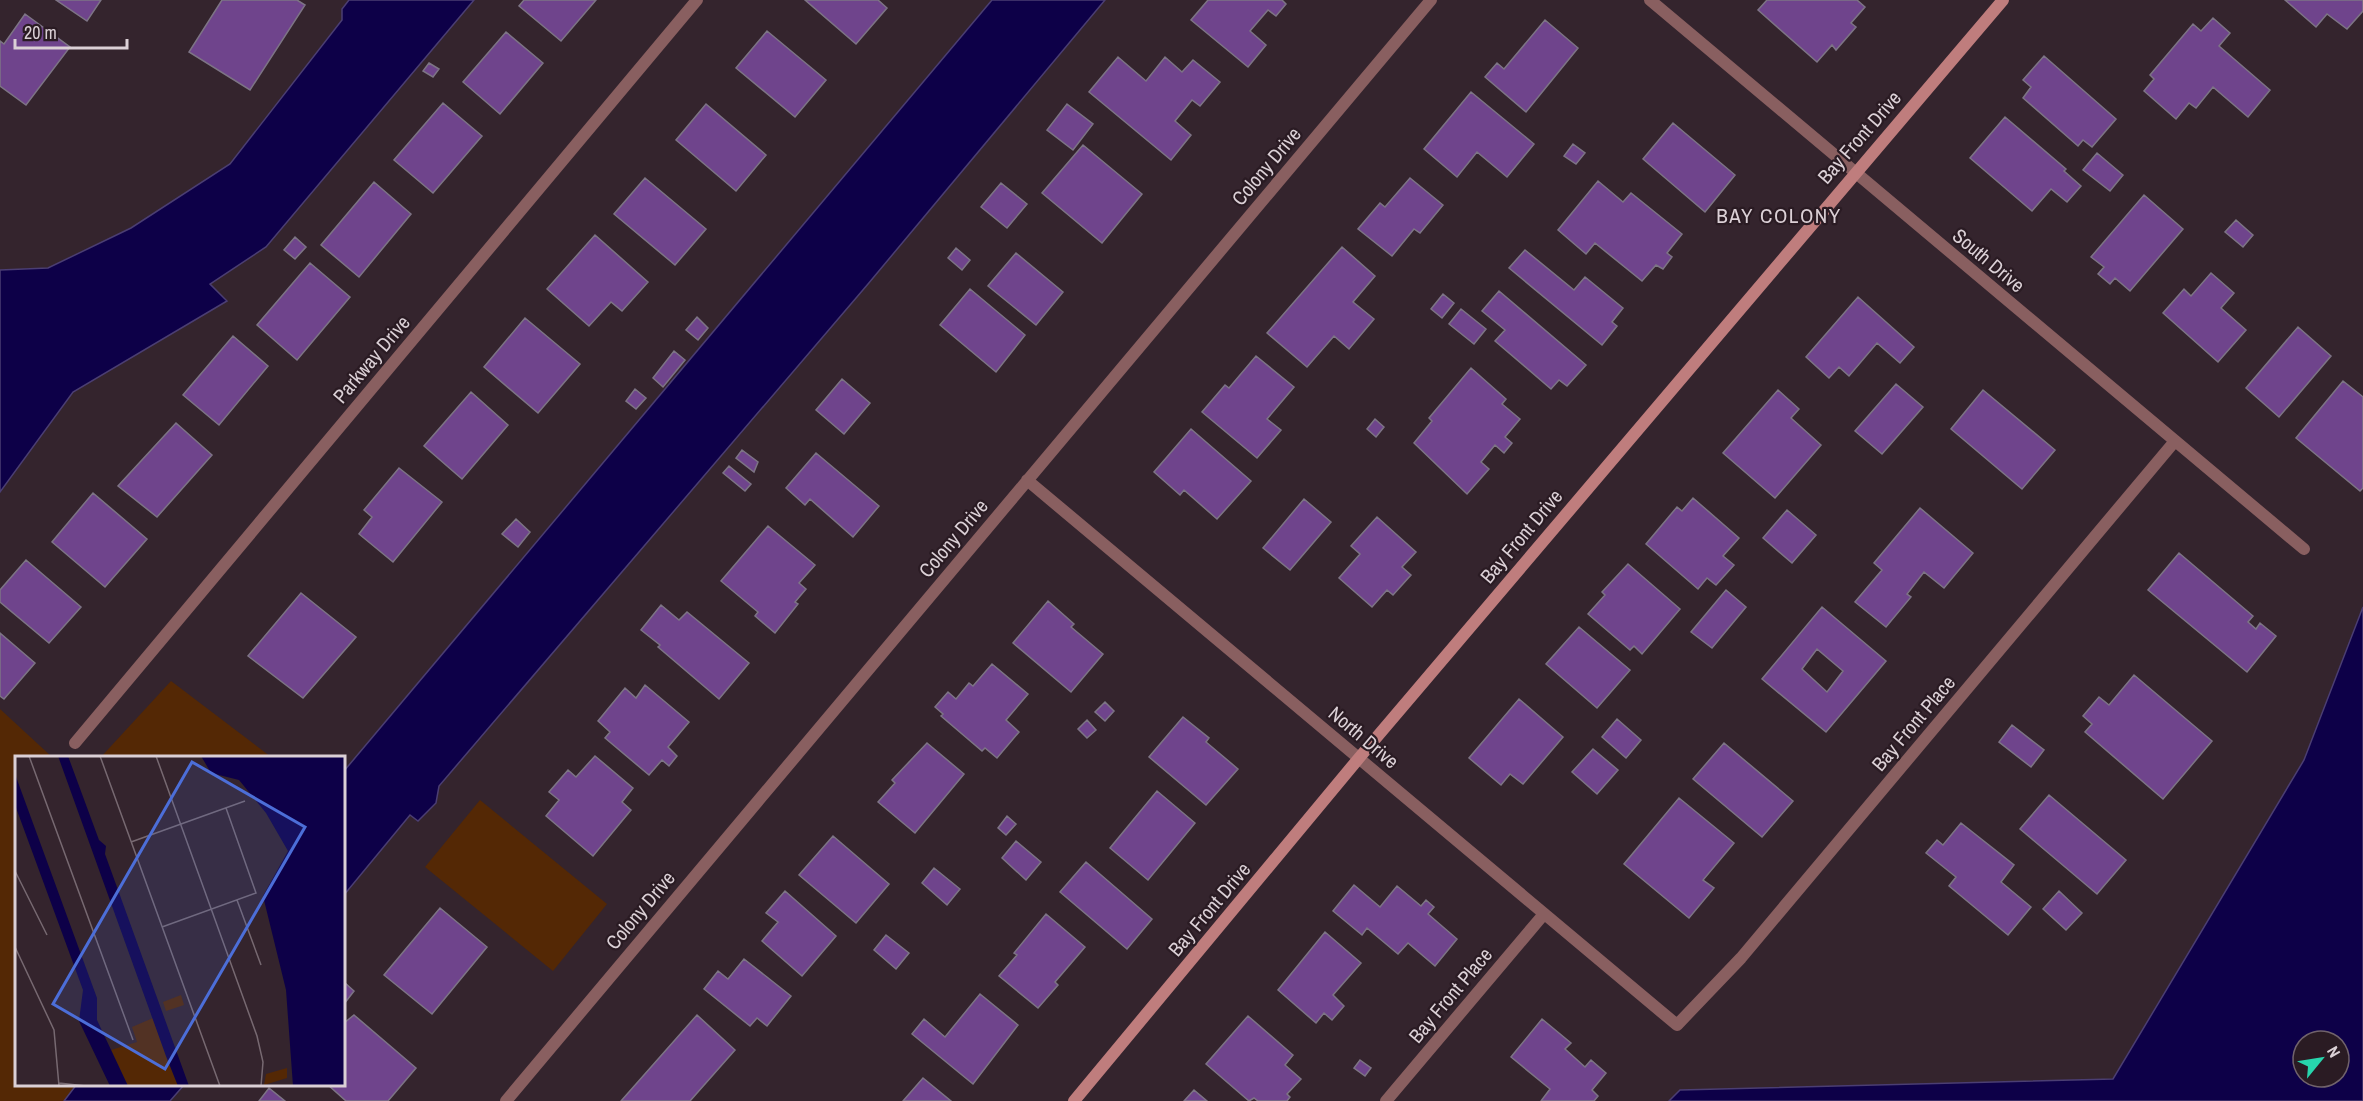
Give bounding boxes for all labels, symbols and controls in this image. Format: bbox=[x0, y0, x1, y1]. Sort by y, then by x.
scale bar bbox=[15, 12, 128, 50]
text: 20 m bbox=[24, 20, 57, 45]
street label: Bay Front Drive bbox=[1811, 85, 1907, 189]
street label: Colony Drive bbox=[1225, 121, 1307, 211]
district label: BAY COLONY bbox=[1716, 201, 1842, 230]
street label: South Drive bbox=[1947, 222, 2031, 298]
street label: Parkway Drive bbox=[326, 309, 416, 409]
street label: Bay Front Drive bbox=[1474, 483, 1568, 589]
street label: Colony Drive bbox=[912, 493, 994, 583]
street label: Bay Front Place bbox=[1865, 670, 1961, 776]
street label: North Drive bbox=[1323, 700, 1405, 774]
inset map bbox=[15, 756, 345, 1086]
street label: Bay Front Drive bbox=[1162, 856, 1256, 962]
street label: Colony Drive bbox=[599, 865, 681, 955]
street label: Bay Front Place bbox=[1402, 942, 1498, 1048]
north arrow bbox=[2291, 1029, 2351, 1089]
text: N bbox=[2322, 1042, 2346, 1061]

